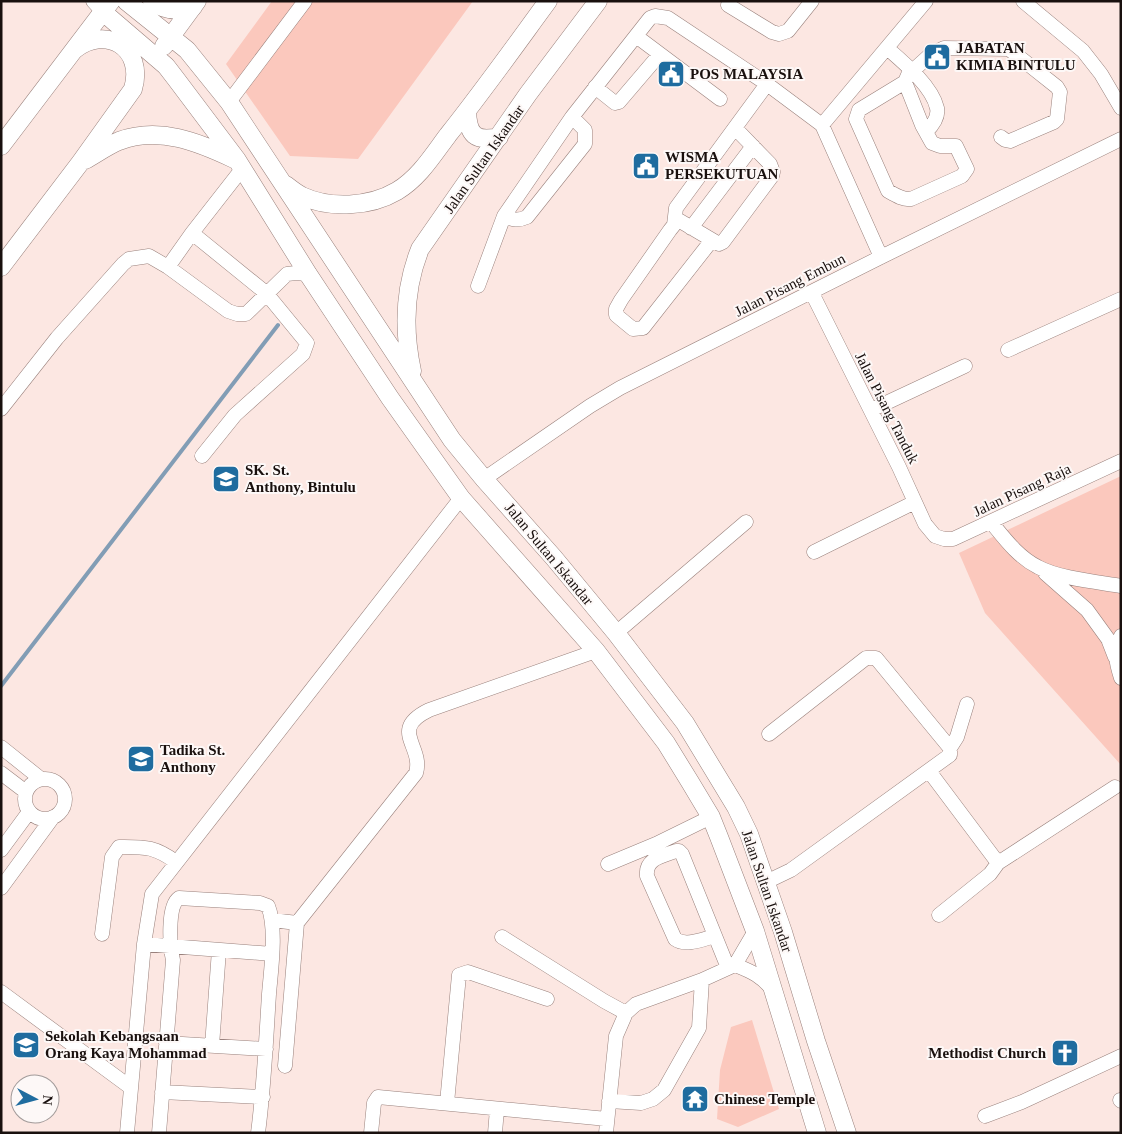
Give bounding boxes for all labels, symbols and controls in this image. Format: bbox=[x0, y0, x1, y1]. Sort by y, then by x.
place label: JABATAN KIMIA BINTULU bbox=[956, 40, 1076, 73]
public building icon: JABATAN KIMIA BINTULU bbox=[922, 42, 952, 72]
public building icon: POS MALAYSIA bbox=[656, 59, 686, 89]
place label: POS MALAYSIA bbox=[690, 66, 803, 82]
street label: Jalan Sultan Iskandar bbox=[441, 102, 527, 216]
place label: WISMA PERSEKUTUAN bbox=[665, 149, 779, 182]
public building icon: WISMA PERSEKUTUAN bbox=[631, 151, 661, 181]
street label: Jalan Pisang Embun bbox=[732, 250, 848, 320]
street label: Jalan Pisang Tanduk bbox=[852, 350, 922, 467]
street label: Jalan Pisang Raja bbox=[971, 460, 1074, 520]
place label: SK. St. Anthony, Bintulu bbox=[245, 462, 356, 495]
school or university icon: SK. St. Anthony, Bintulu bbox=[211, 464, 241, 494]
street label: Jalan Sultan Iskandar bbox=[502, 500, 596, 608]
place label: Tadika St. Anthony bbox=[160, 742, 226, 775]
school or university icon: Tadika St. Anthony bbox=[126, 744, 156, 774]
street label: Jalan Sultan Iskandar bbox=[739, 828, 795, 954]
place label: Sekolah Kebangsaan Orang Kaya Mohammad bbox=[45, 1028, 207, 1061]
school or university icon: Sekolah Kebangsaan Orang Kaya Mohammad bbox=[11, 1030, 41, 1060]
church icon: Methodist Church bbox=[1050, 1038, 1080, 1068]
place label: Methodist Church bbox=[928, 1045, 1047, 1061]
north arrow bbox=[10, 1074, 60, 1124]
temple icon: Chinese Temple bbox=[680, 1084, 710, 1114]
place label: Chinese Temple bbox=[714, 1091, 816, 1107]
text: N bbox=[39, 1094, 55, 1106]

